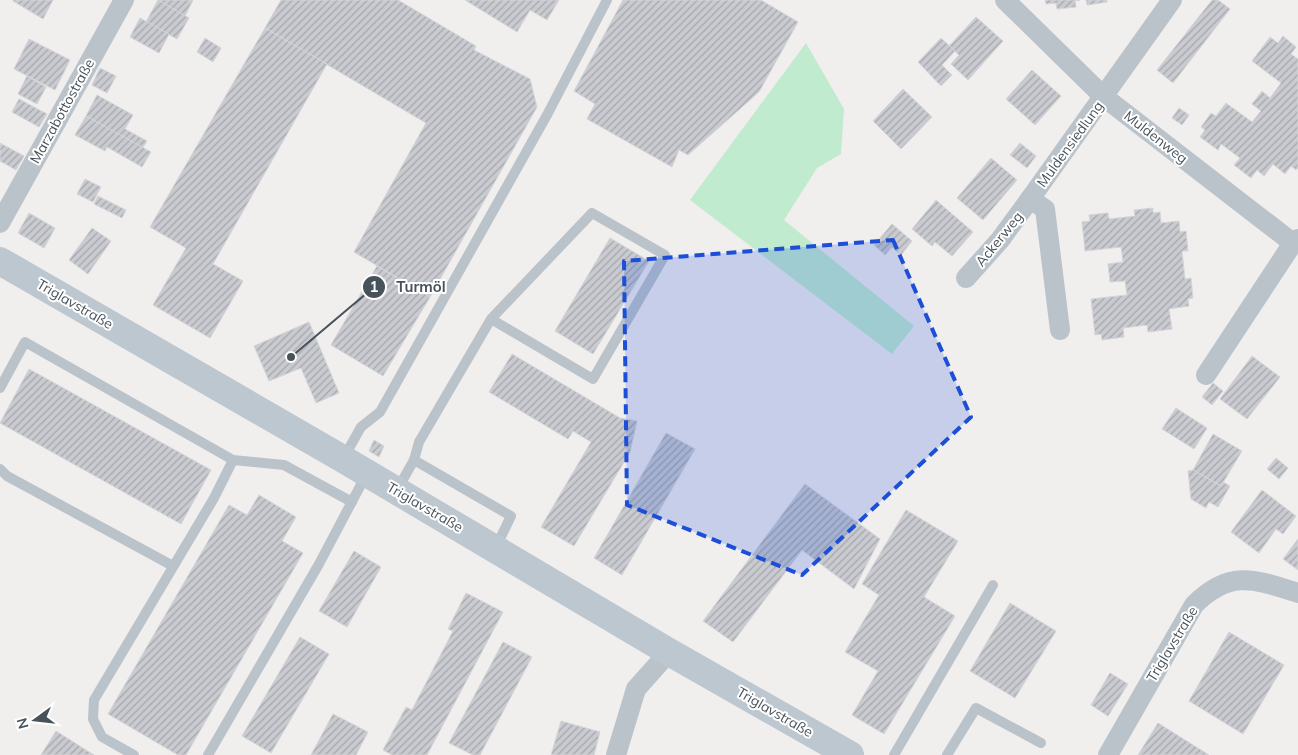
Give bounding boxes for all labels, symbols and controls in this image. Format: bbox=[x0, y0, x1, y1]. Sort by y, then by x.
street label: Marzabottostraße bbox=[26, 56, 98, 166]
street label: Muldensiedlung bbox=[1033, 97, 1107, 191]
street label: Muldenweg bbox=[1121, 107, 1191, 167]
street label: Ackerweg bbox=[971, 208, 1027, 270]
callout: Turmöl bbox=[362, 272, 456, 302]
street label: Triglavstraße bbox=[34, 275, 116, 333]
text: 1 bbox=[369, 277, 379, 296]
text: Turmöl bbox=[396, 277, 446, 296]
street label: Triglavstraße bbox=[384, 478, 466, 536]
street label: Triglavstraße bbox=[1142, 603, 1202, 685]
street label: Triglavstraße bbox=[734, 683, 816, 741]
north arrow bbox=[10, 695, 60, 745]
text: N bbox=[12, 716, 33, 731]

